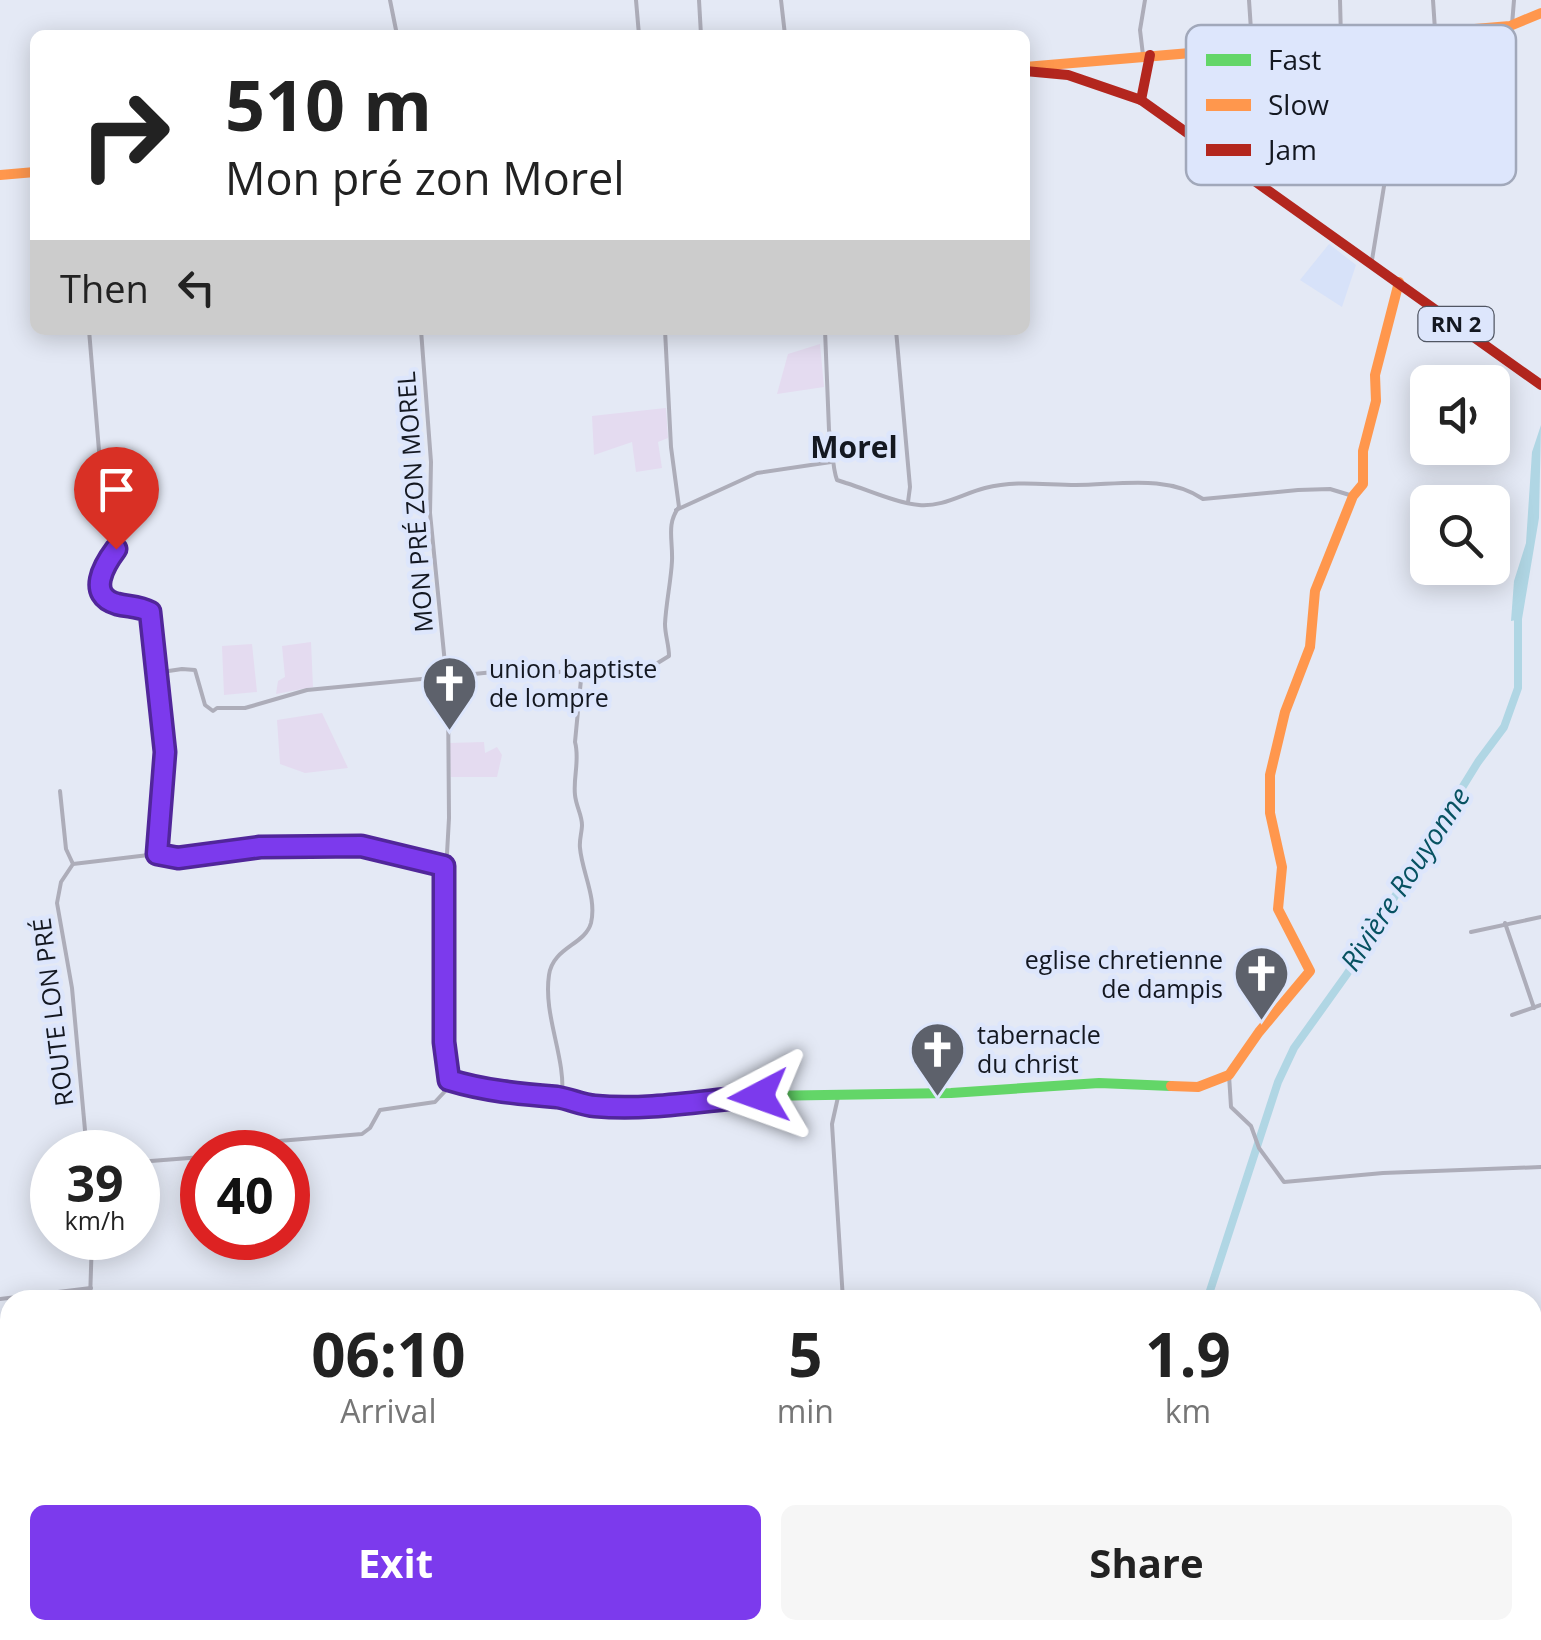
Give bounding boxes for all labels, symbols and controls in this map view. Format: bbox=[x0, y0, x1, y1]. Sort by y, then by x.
legend bbox=[1186, 25, 1516, 185]
text: Fast bbox=[1268, 40, 1321, 78]
text: 510 m bbox=[225, 56, 432, 152]
icon: right bbox=[60, 70, 190, 200]
text: Slow bbox=[1268, 85, 1329, 123]
text: Jam bbox=[1265, 130, 1317, 168]
text: Mon pré zon Morel bbox=[225, 147, 625, 208]
icon: left bbox=[169, 260, 224, 315]
text: Then bbox=[60, 262, 149, 314]
road number: RN 2 bbox=[1418, 307, 1494, 341]
map controls bbox=[1410, 365, 1510, 585]
button: sound bbox=[1410, 365, 1510, 465]
street label: MON PRÉ ZON MOREL bbox=[388, 370, 440, 634]
district label: Morel bbox=[810, 426, 898, 467]
pin bbox=[74, 447, 159, 550]
icon: arrive bbox=[89, 462, 144, 517]
button: search bbox=[1410, 485, 1510, 585]
place label: union baptiste de lompre bbox=[489, 651, 657, 714]
church icon: union baptiste de lompre bbox=[420, 653, 480, 732]
water label: Rivière Rouyonne bbox=[1330, 779, 1478, 978]
street label: ROUTE LON PRÉ bbox=[24, 916, 80, 1108]
place label: eglise chretienne de dampis bbox=[1025, 942, 1223, 1005]
church icon: eglise chretienne de dampis bbox=[1232, 944, 1292, 1023]
place label: tabernacle du christ bbox=[977, 1017, 1101, 1080]
church icon: tabernacle du christ bbox=[908, 1019, 968, 1098]
position arrow bbox=[707, 1044, 811, 1148]
speed limit sign: 40 bbox=[180, 1130, 310, 1260]
text: 39 bbox=[66, 1149, 124, 1217]
text: km/h bbox=[65, 1203, 125, 1237]
text: 06:10 bbox=[311, 1313, 465, 1395]
text: 5 bbox=[788, 1313, 822, 1395]
text: 1.9 bbox=[1145, 1313, 1231, 1395]
text: Arrival bbox=[340, 1389, 436, 1432]
text: min bbox=[777, 1389, 834, 1432]
text: km bbox=[1165, 1389, 1211, 1432]
button: Exit bbox=[30, 1505, 761, 1620]
button: Share bbox=[781, 1505, 1512, 1620]

